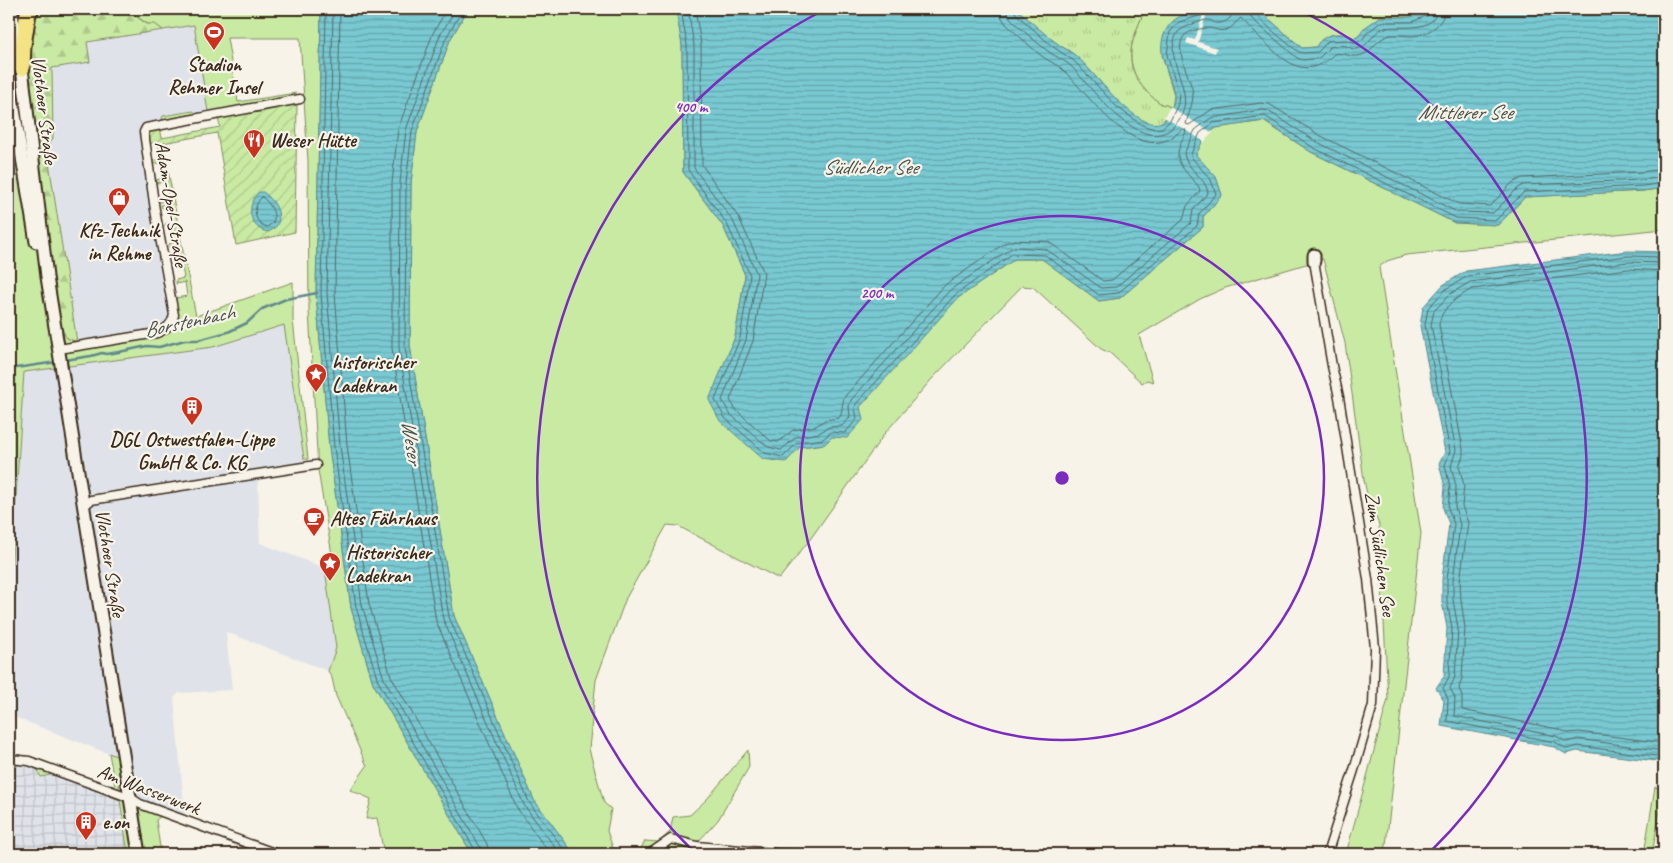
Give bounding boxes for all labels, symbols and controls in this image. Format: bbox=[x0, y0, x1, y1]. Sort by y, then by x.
sports icon: Stadion Rehmer Insel bbox=[202, 20, 226, 51]
place label: Stadion Rehmer Insel bbox=[168, 52, 264, 100]
street label: Vlothoer Straße bbox=[25, 55, 64, 167]
text: 400 m bbox=[675, 98, 709, 117]
water label: Mittlerer See bbox=[1418, 99, 1515, 125]
restaurant icon: Weser Hütte bbox=[242, 128, 266, 159]
place label: Weser Hütte bbox=[270, 128, 358, 153]
street label: Adam-Opel-Straße bbox=[149, 140, 194, 270]
water label: Südlicher See bbox=[823, 154, 920, 180]
shop icon: Kfz-Technik in Rehme bbox=[107, 186, 131, 217]
place label: Kfz-Technik in Rehme bbox=[79, 218, 162, 266]
text: 200 m bbox=[861, 284, 895, 303]
water label: Borstenbach bbox=[141, 298, 239, 343]
place label: historischer Ladekran bbox=[332, 350, 418, 398]
place icon: historischer Ladekran bbox=[304, 362, 328, 393]
building icon: DGL Ostwestfalen-Lippe GmbH & Co. KG bbox=[180, 395, 204, 426]
water label: Weser bbox=[396, 418, 429, 469]
place label: DGL Ostwestfalen-Lippe GmbH & Co. KG bbox=[110, 427, 276, 475]
centre of rings bbox=[1053, 469, 1071, 487]
street label: Zum Südlichen See bbox=[1359, 490, 1402, 619]
cafe icon: Altes Fährhaus bbox=[302, 506, 326, 537]
place label: Altes Fährhaus bbox=[330, 506, 438, 531]
street label: Vlothoer Straße bbox=[90, 508, 132, 620]
place label: Historischer Ladekran bbox=[346, 540, 434, 588]
place icon: Historischer Ladekran bbox=[318, 551, 342, 582]
street label: Am Wasserwerk bbox=[94, 758, 205, 821]
building icon: e.on bbox=[74, 810, 98, 841]
place label: e.on bbox=[102, 810, 130, 835]

